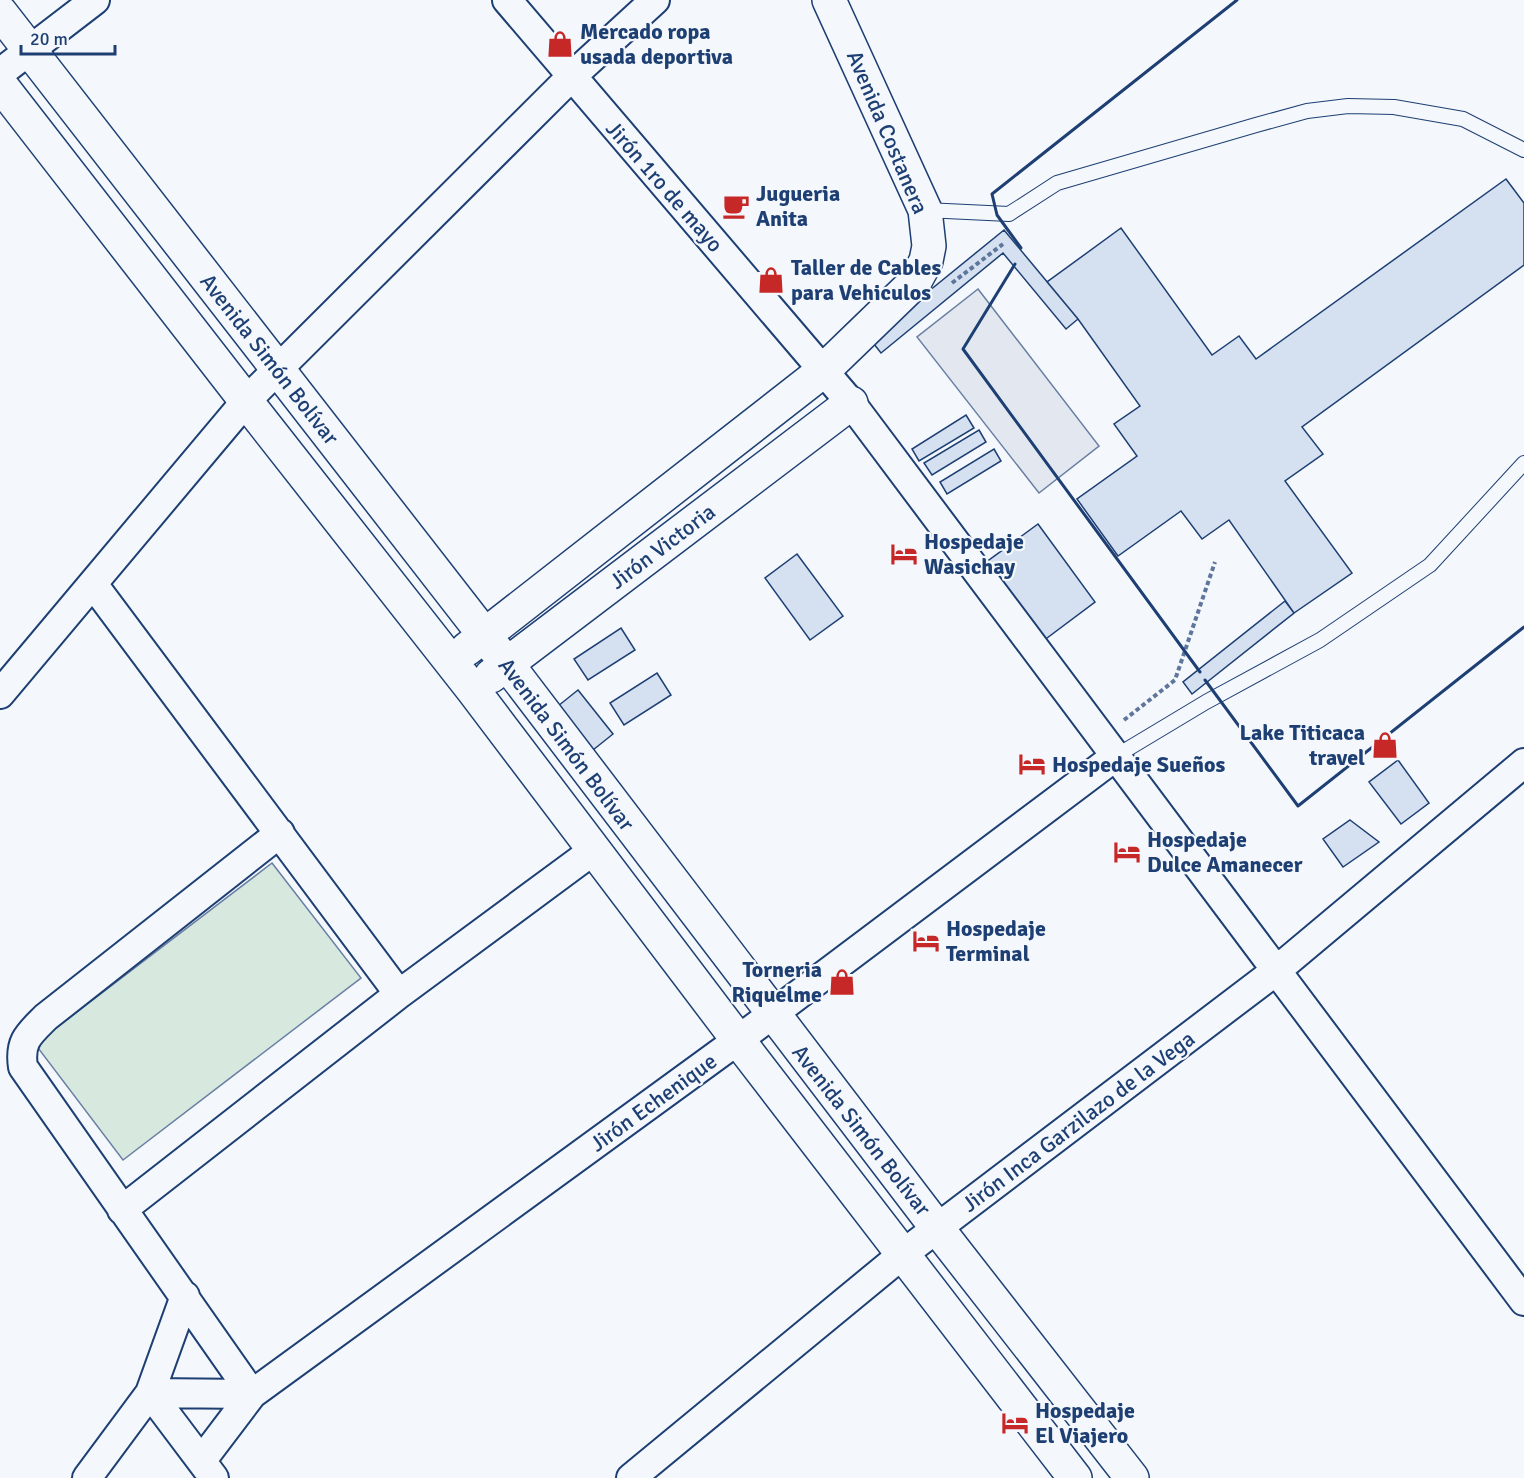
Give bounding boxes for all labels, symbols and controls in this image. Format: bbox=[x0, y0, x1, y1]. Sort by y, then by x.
scale bar bbox=[21, 18, 116, 56]
place label: Mercado ropa usada deportiva bbox=[580, 18, 733, 70]
text: 20 m bbox=[30, 28, 68, 50]
shop icon: Mercado ropa usada deportiva bbox=[545, 29, 575, 59]
street label: Avenida Costanera bbox=[841, 47, 934, 218]
street label: Jirón 1ro de mayo bbox=[600, 115, 729, 257]
place label: Jugueria Anita bbox=[756, 180, 840, 232]
cafe icon: Jugueria Anita bbox=[721, 191, 751, 221]
place label: Taller de Cables para Vehiculos bbox=[791, 254, 941, 306]
shop icon: Taller de Cables para Vehiculos bbox=[756, 265, 786, 295]
street label: Avenida Simón Bolívar bbox=[194, 268, 345, 450]
street label: Jirón Victoria bbox=[604, 498, 720, 595]
place label: Hospedaje Wasichay bbox=[924, 528, 1024, 580]
hotel icon: Hospedaje Wasichay bbox=[889, 539, 919, 569]
street label: Avenida Simón Bolívar bbox=[493, 653, 640, 836]
place label: Lake Titicaca travel bbox=[1240, 719, 1365, 771]
shop icon: Lake Titicaca travel bbox=[1370, 730, 1400, 760]
hotel icon: Hospedaje Sueños bbox=[1017, 749, 1047, 779]
place label: Hospedaje Sueños bbox=[1052, 751, 1225, 778]
place label: Hospedaje Dulce Amanecer bbox=[1147, 826, 1303, 878]
hotel icon: Hospedaje Dulce Amanecer bbox=[1112, 837, 1142, 867]
place label: Hospedaje Terminal bbox=[946, 915, 1046, 967]
hotel icon: Hospedaje Terminal bbox=[911, 926, 941, 956]
place label: Torneria Riquelme bbox=[732, 956, 822, 1008]
shop icon: Torneria Riquelme bbox=[827, 967, 857, 997]
street label: Jirón Inca Garzilazo de la Vega bbox=[956, 1025, 1200, 1218]
street label: Avenida Simón Bolívar bbox=[786, 1039, 937, 1221]
street label: Jirón Echenique bbox=[585, 1047, 722, 1157]
place label: Hospedaje El Viajero bbox=[1035, 1397, 1135, 1449]
hotel icon: Hospedaje El Viajero bbox=[1000, 1408, 1030, 1438]

